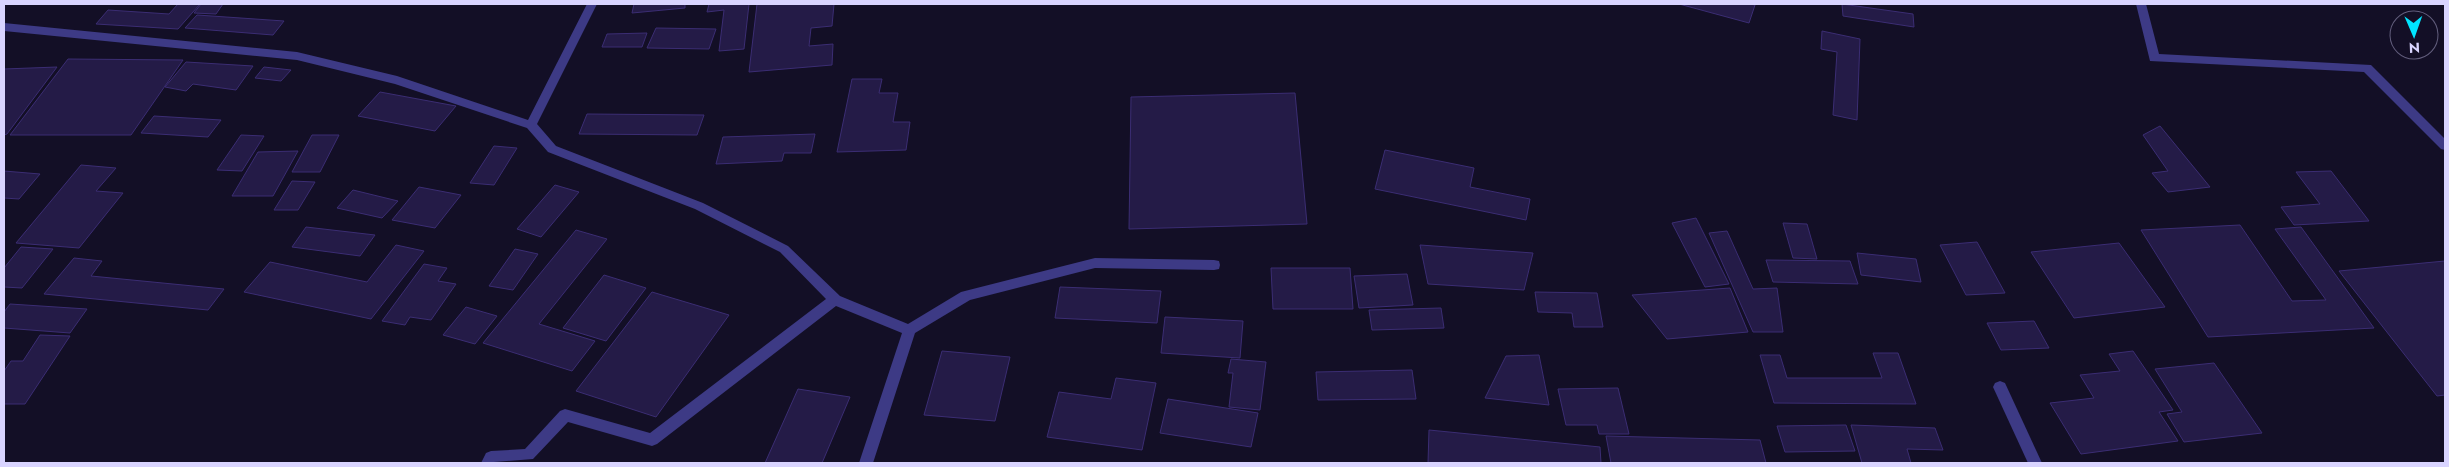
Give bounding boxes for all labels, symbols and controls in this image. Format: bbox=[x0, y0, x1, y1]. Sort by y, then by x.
north arrow bbox=[2389, 10, 2439, 60]
text: N bbox=[2409, 38, 2420, 58]

